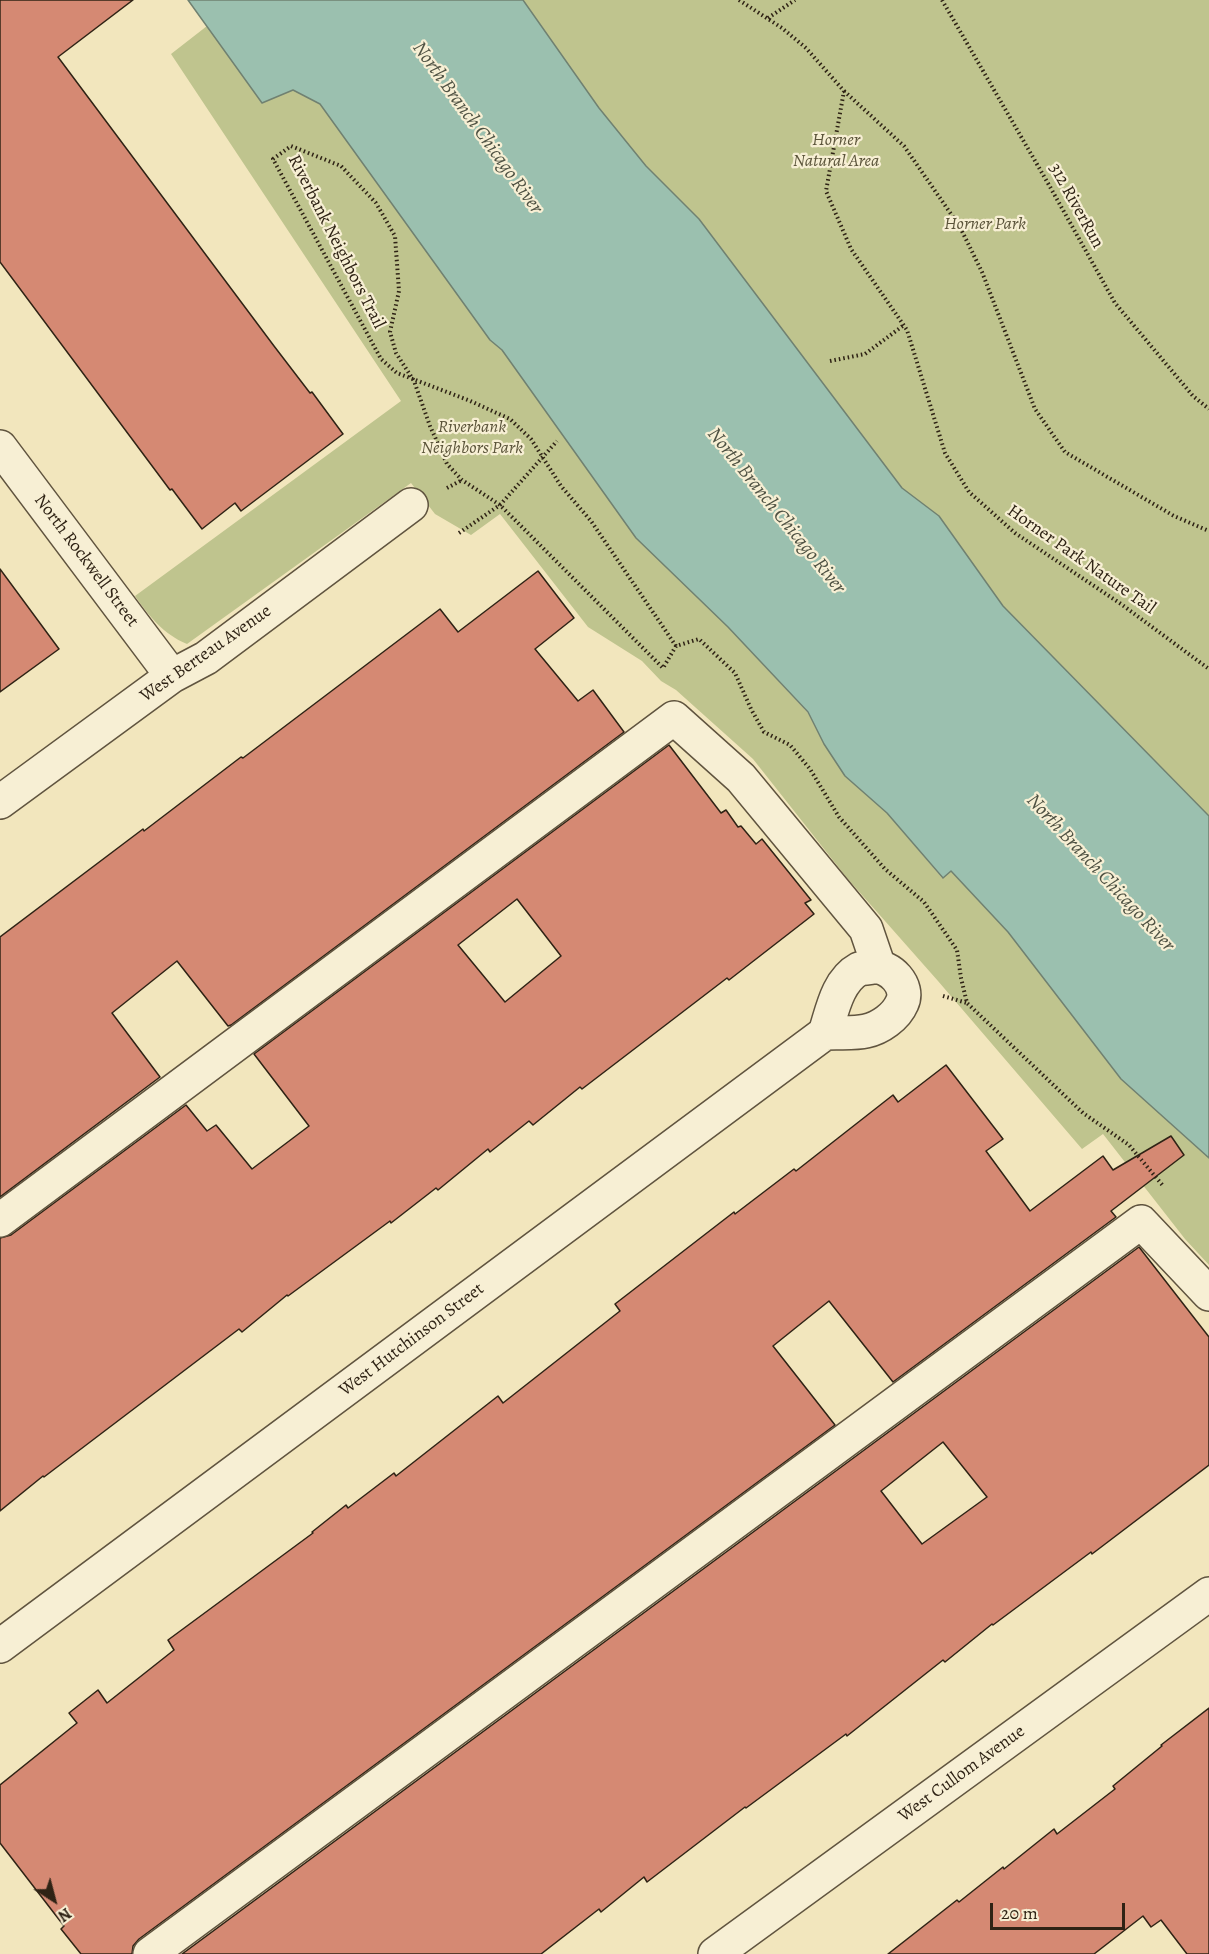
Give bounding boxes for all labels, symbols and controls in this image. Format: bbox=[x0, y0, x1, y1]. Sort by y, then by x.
water label: North Branch Chicago River bbox=[407, 37, 547, 219]
park label: Horner Natural Area bbox=[793, 130, 879, 172]
street label: Riverbank Neighbors Trail bbox=[283, 151, 389, 333]
street label: 312 RiverRun bbox=[1044, 160, 1108, 252]
park label: Horner Park bbox=[944, 214, 1026, 236]
park label: Riverbank Neighbors Park bbox=[421, 417, 523, 460]
water label: North Branch Chicago River bbox=[702, 423, 850, 599]
street label: North Rockwell Street bbox=[29, 490, 143, 632]
street label: Horner Park Nature Tail bbox=[1002, 501, 1160, 619]
street label: West Berteau Avenue bbox=[136, 601, 276, 707]
water label: North Branch Chicago River bbox=[1021, 789, 1179, 957]
street label: West Hutchinson Street bbox=[335, 1279, 489, 1401]
street label: West Cullom Avenue bbox=[895, 1721, 1029, 1827]
north arrow bbox=[24, 1870, 84, 1930]
scale bar bbox=[993, 1891, 1128, 1929]
text: 20 m bbox=[1001, 1901, 1038, 1925]
text: N bbox=[53, 1902, 76, 1927]

